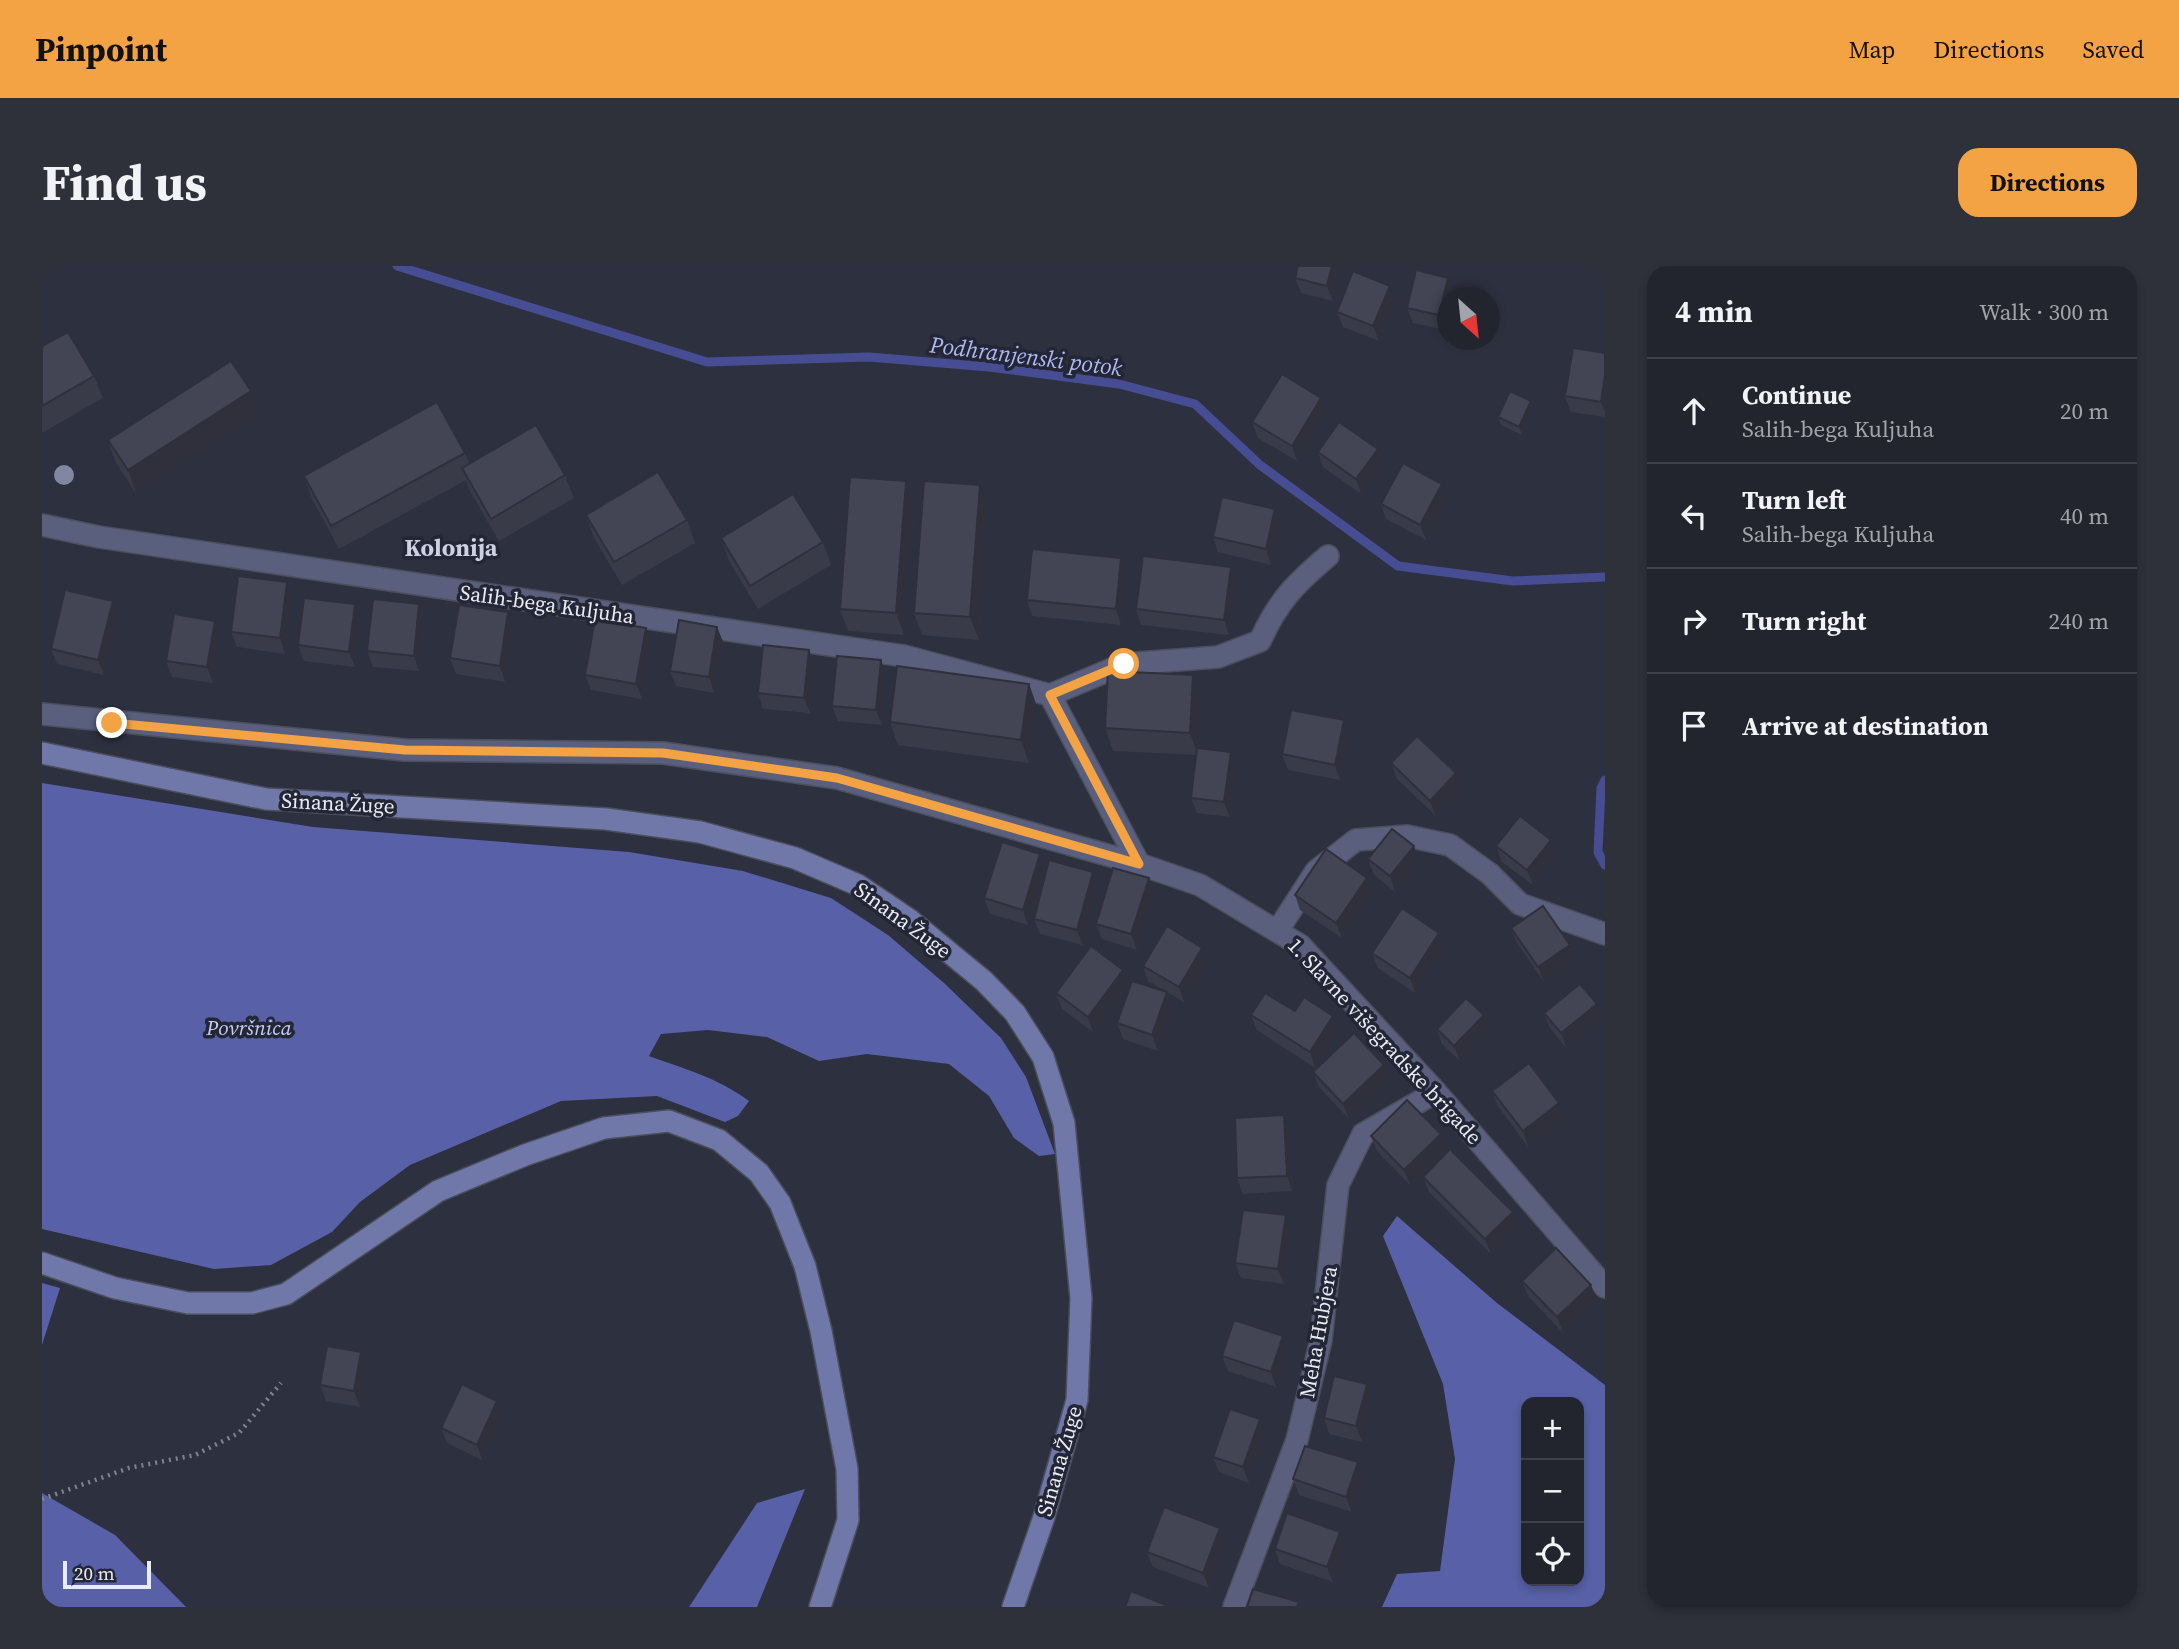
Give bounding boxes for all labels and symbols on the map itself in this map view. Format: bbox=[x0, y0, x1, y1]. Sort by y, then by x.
north arrow bbox=[1437, 287, 1500, 350]
water label: Podhranjenski potok bbox=[927, 328, 1124, 384]
district label: Kolonija bbox=[404, 531, 498, 564]
street label: Salih-bega Kuljuha bbox=[458, 577, 636, 631]
route start bbox=[1108, 648, 1139, 679]
route end bbox=[96, 707, 127, 738]
street label: Sinana Žuge bbox=[281, 786, 395, 820]
street label: Sinana Žuge bbox=[849, 875, 957, 965]
street label: 1. Slavne višegradske brigade bbox=[1281, 931, 1489, 1151]
park label: Površnica bbox=[205, 1013, 292, 1042]
street label: Meha Hubjera bbox=[1292, 1263, 1344, 1400]
street label: Sinana Žuge bbox=[1029, 1402, 1089, 1520]
scale bar bbox=[63, 1558, 150, 1590]

